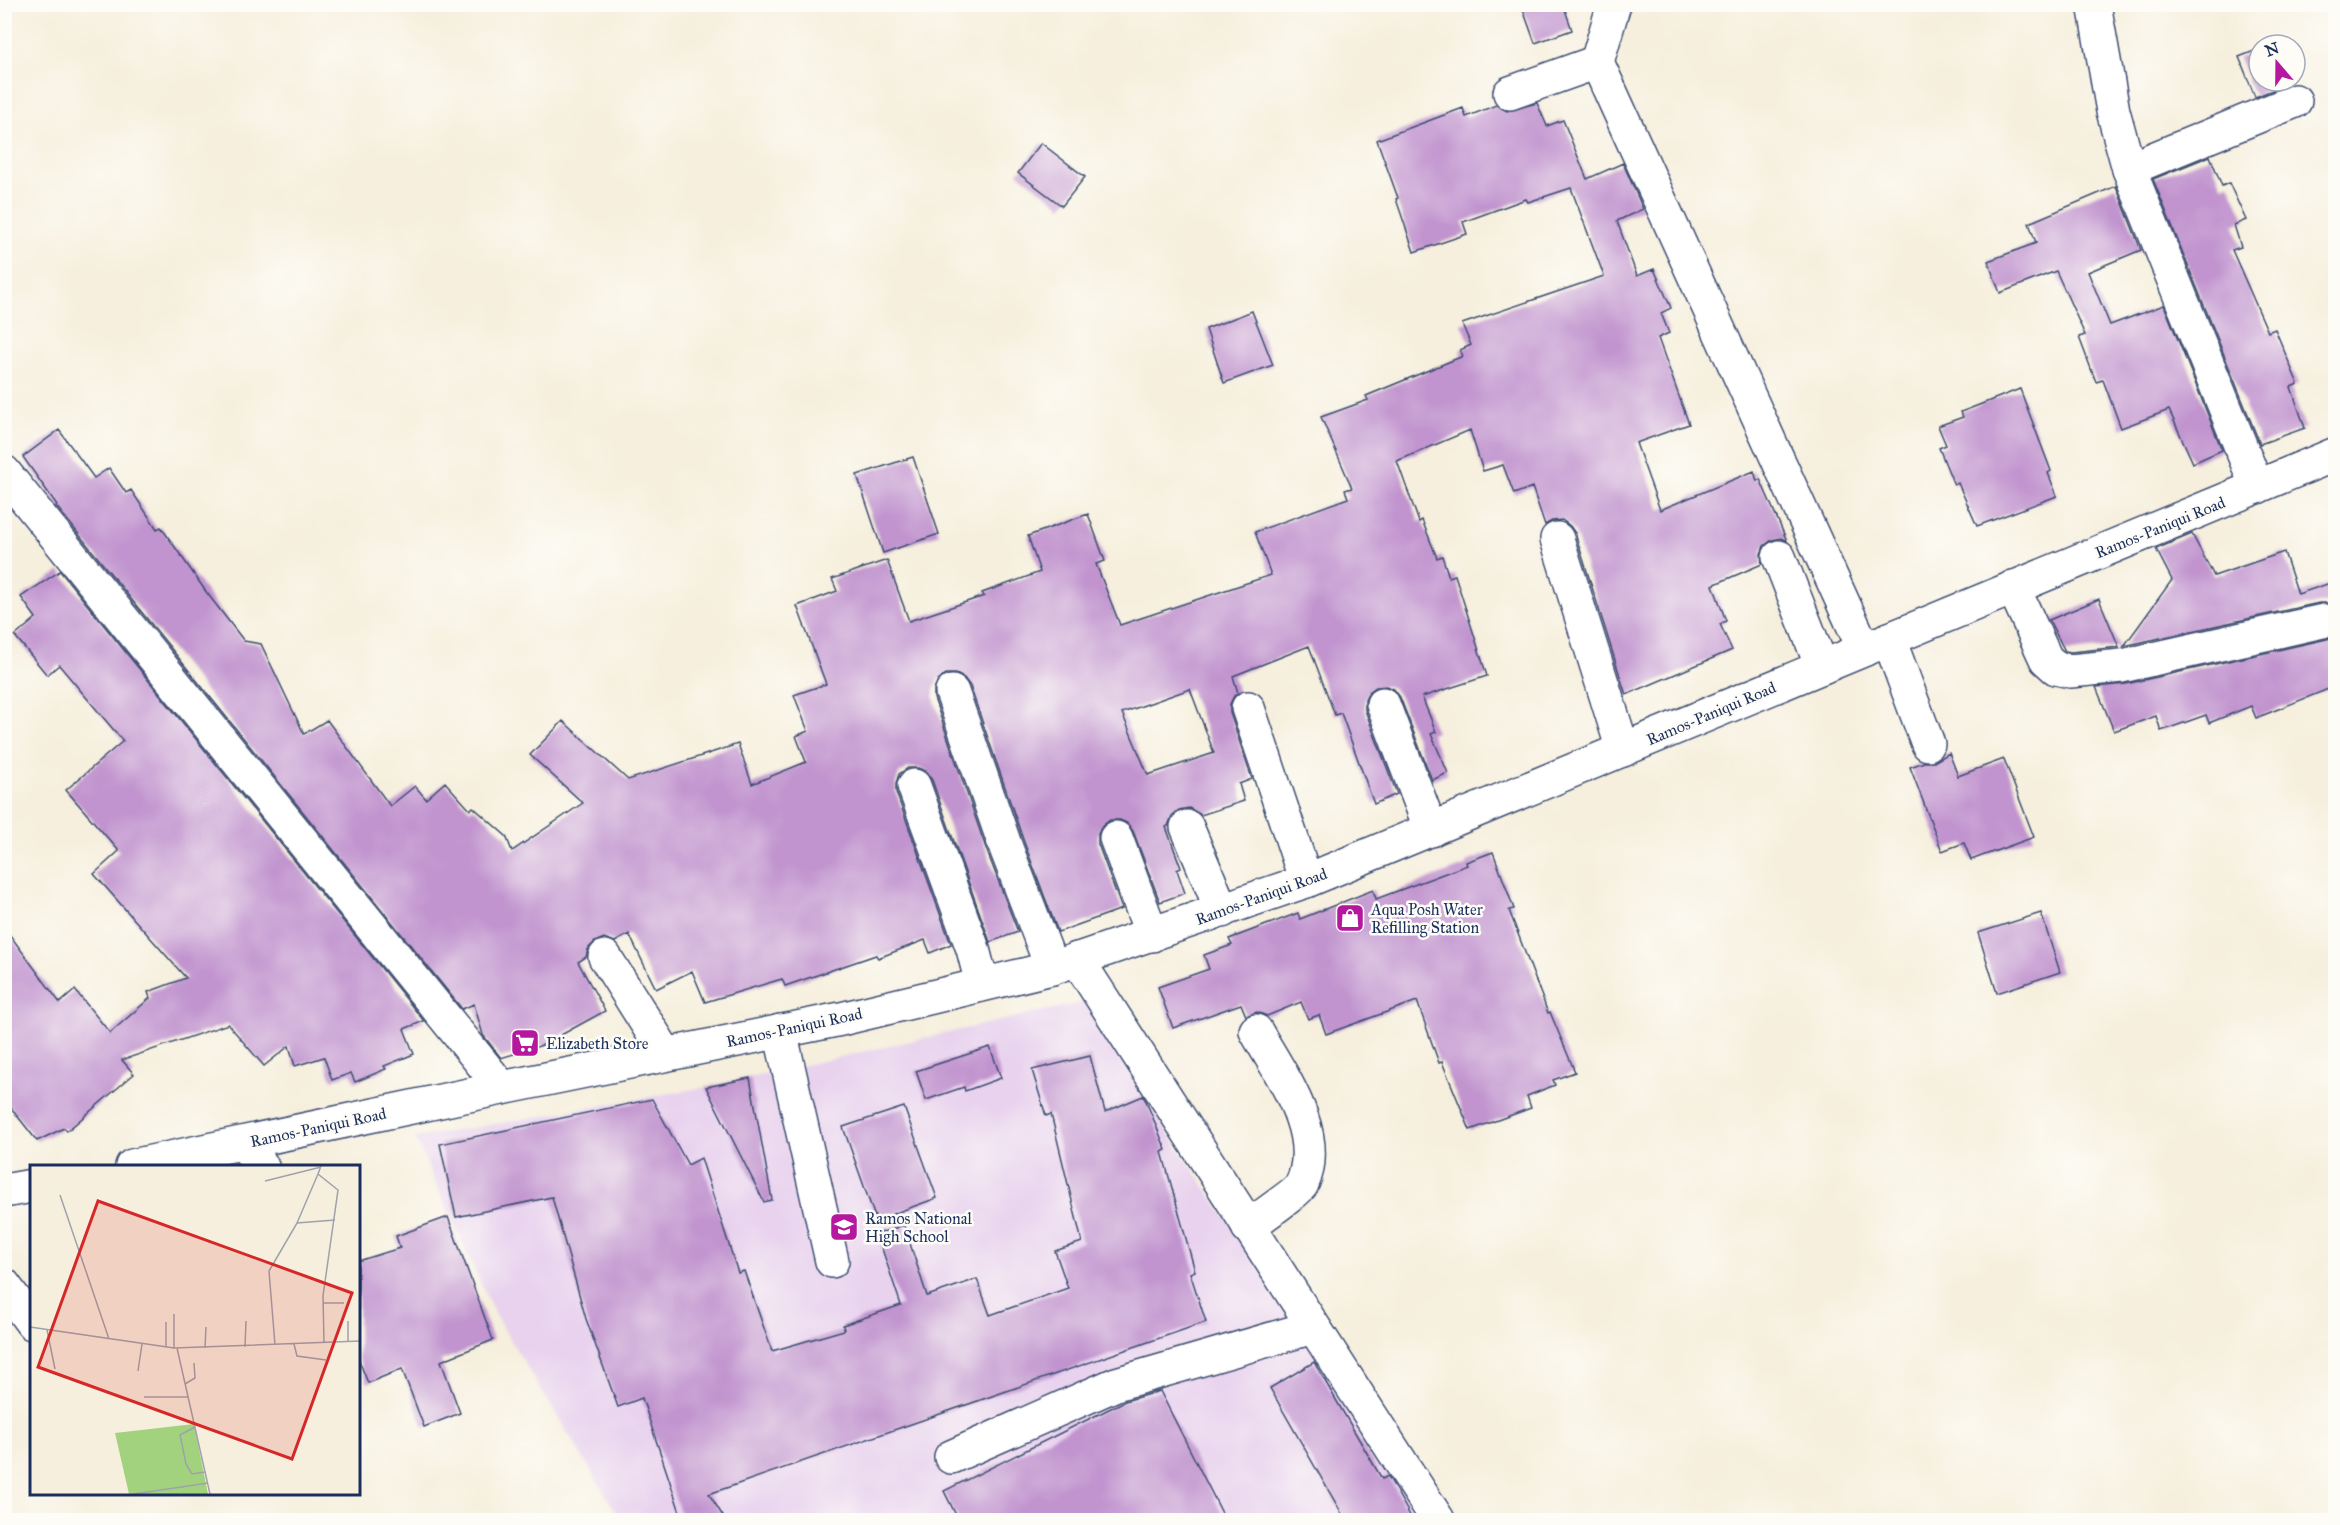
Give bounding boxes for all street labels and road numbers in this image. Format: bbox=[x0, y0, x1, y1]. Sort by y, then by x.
street label: Ramos-Paniqui Road bbox=[2092, 493, 2228, 563]
street label: Ramos-Paniqui Road bbox=[1644, 678, 1779, 750]
street label: Ramos-Paniqui Road bbox=[1193, 864, 1330, 930]
street label: Ramos-Paniqui Road bbox=[724, 1004, 864, 1052]
street label: Ramos-Paniqui Road bbox=[248, 1104, 388, 1152]

